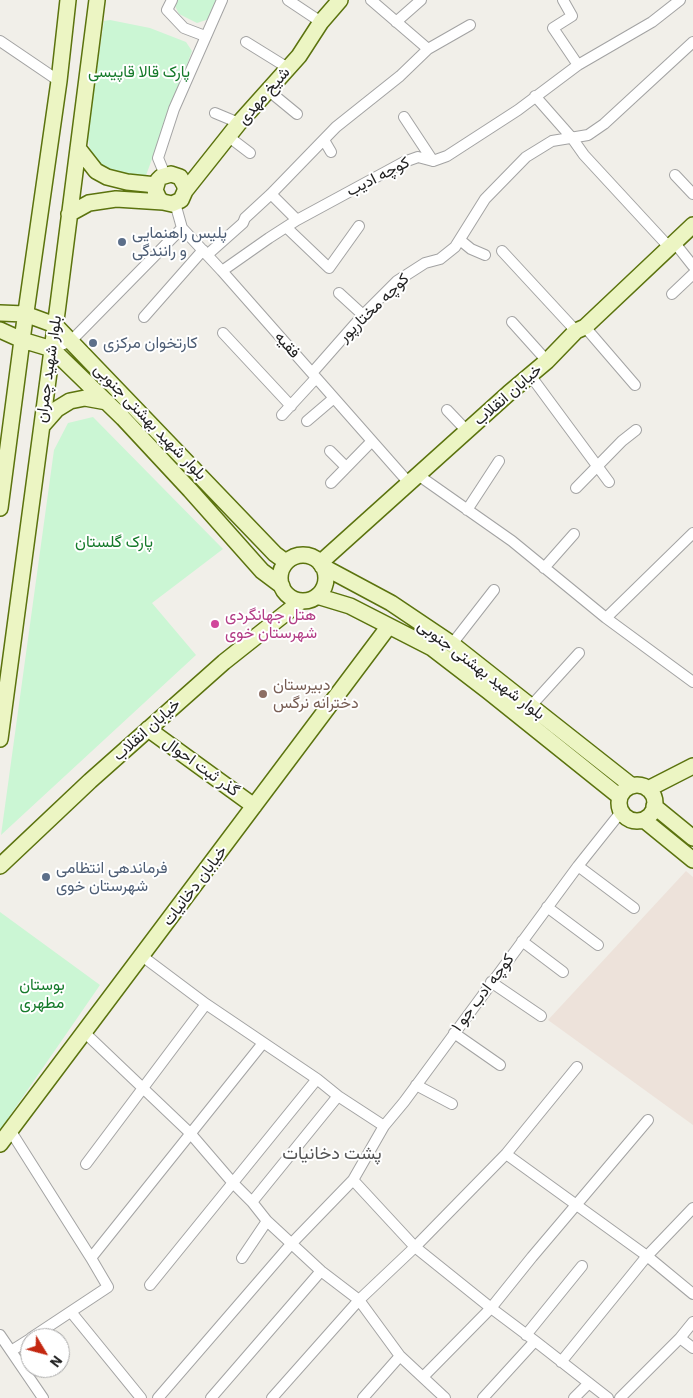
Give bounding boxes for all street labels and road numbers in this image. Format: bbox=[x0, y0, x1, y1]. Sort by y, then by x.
street label: شیخ مهدی bbox=[234, 63, 294, 129]
street label: کوچه ادیب bbox=[343, 153, 413, 201]
street label: کوچه مختارپور bbox=[335, 270, 413, 346]
street label: بلوار شهید چمران bbox=[32, 314, 66, 424]
street label: فقیه bbox=[270, 328, 304, 362]
street label: بلوار شهید بهشتی جنوبی bbox=[89, 360, 211, 484]
street label: خیابان انقلاب bbox=[470, 360, 546, 430]
street label: بلوار شهید بهشتی جنوبی bbox=[414, 616, 548, 724]
street label: خیابان انقلاب bbox=[109, 695, 185, 765]
street label: گذر ثبت احوال bbox=[159, 733, 243, 801]
street label: خیابان دخانیات bbox=[159, 842, 231, 930]
street label: کوچه ادب جو ۱ bbox=[448, 950, 518, 1036]

